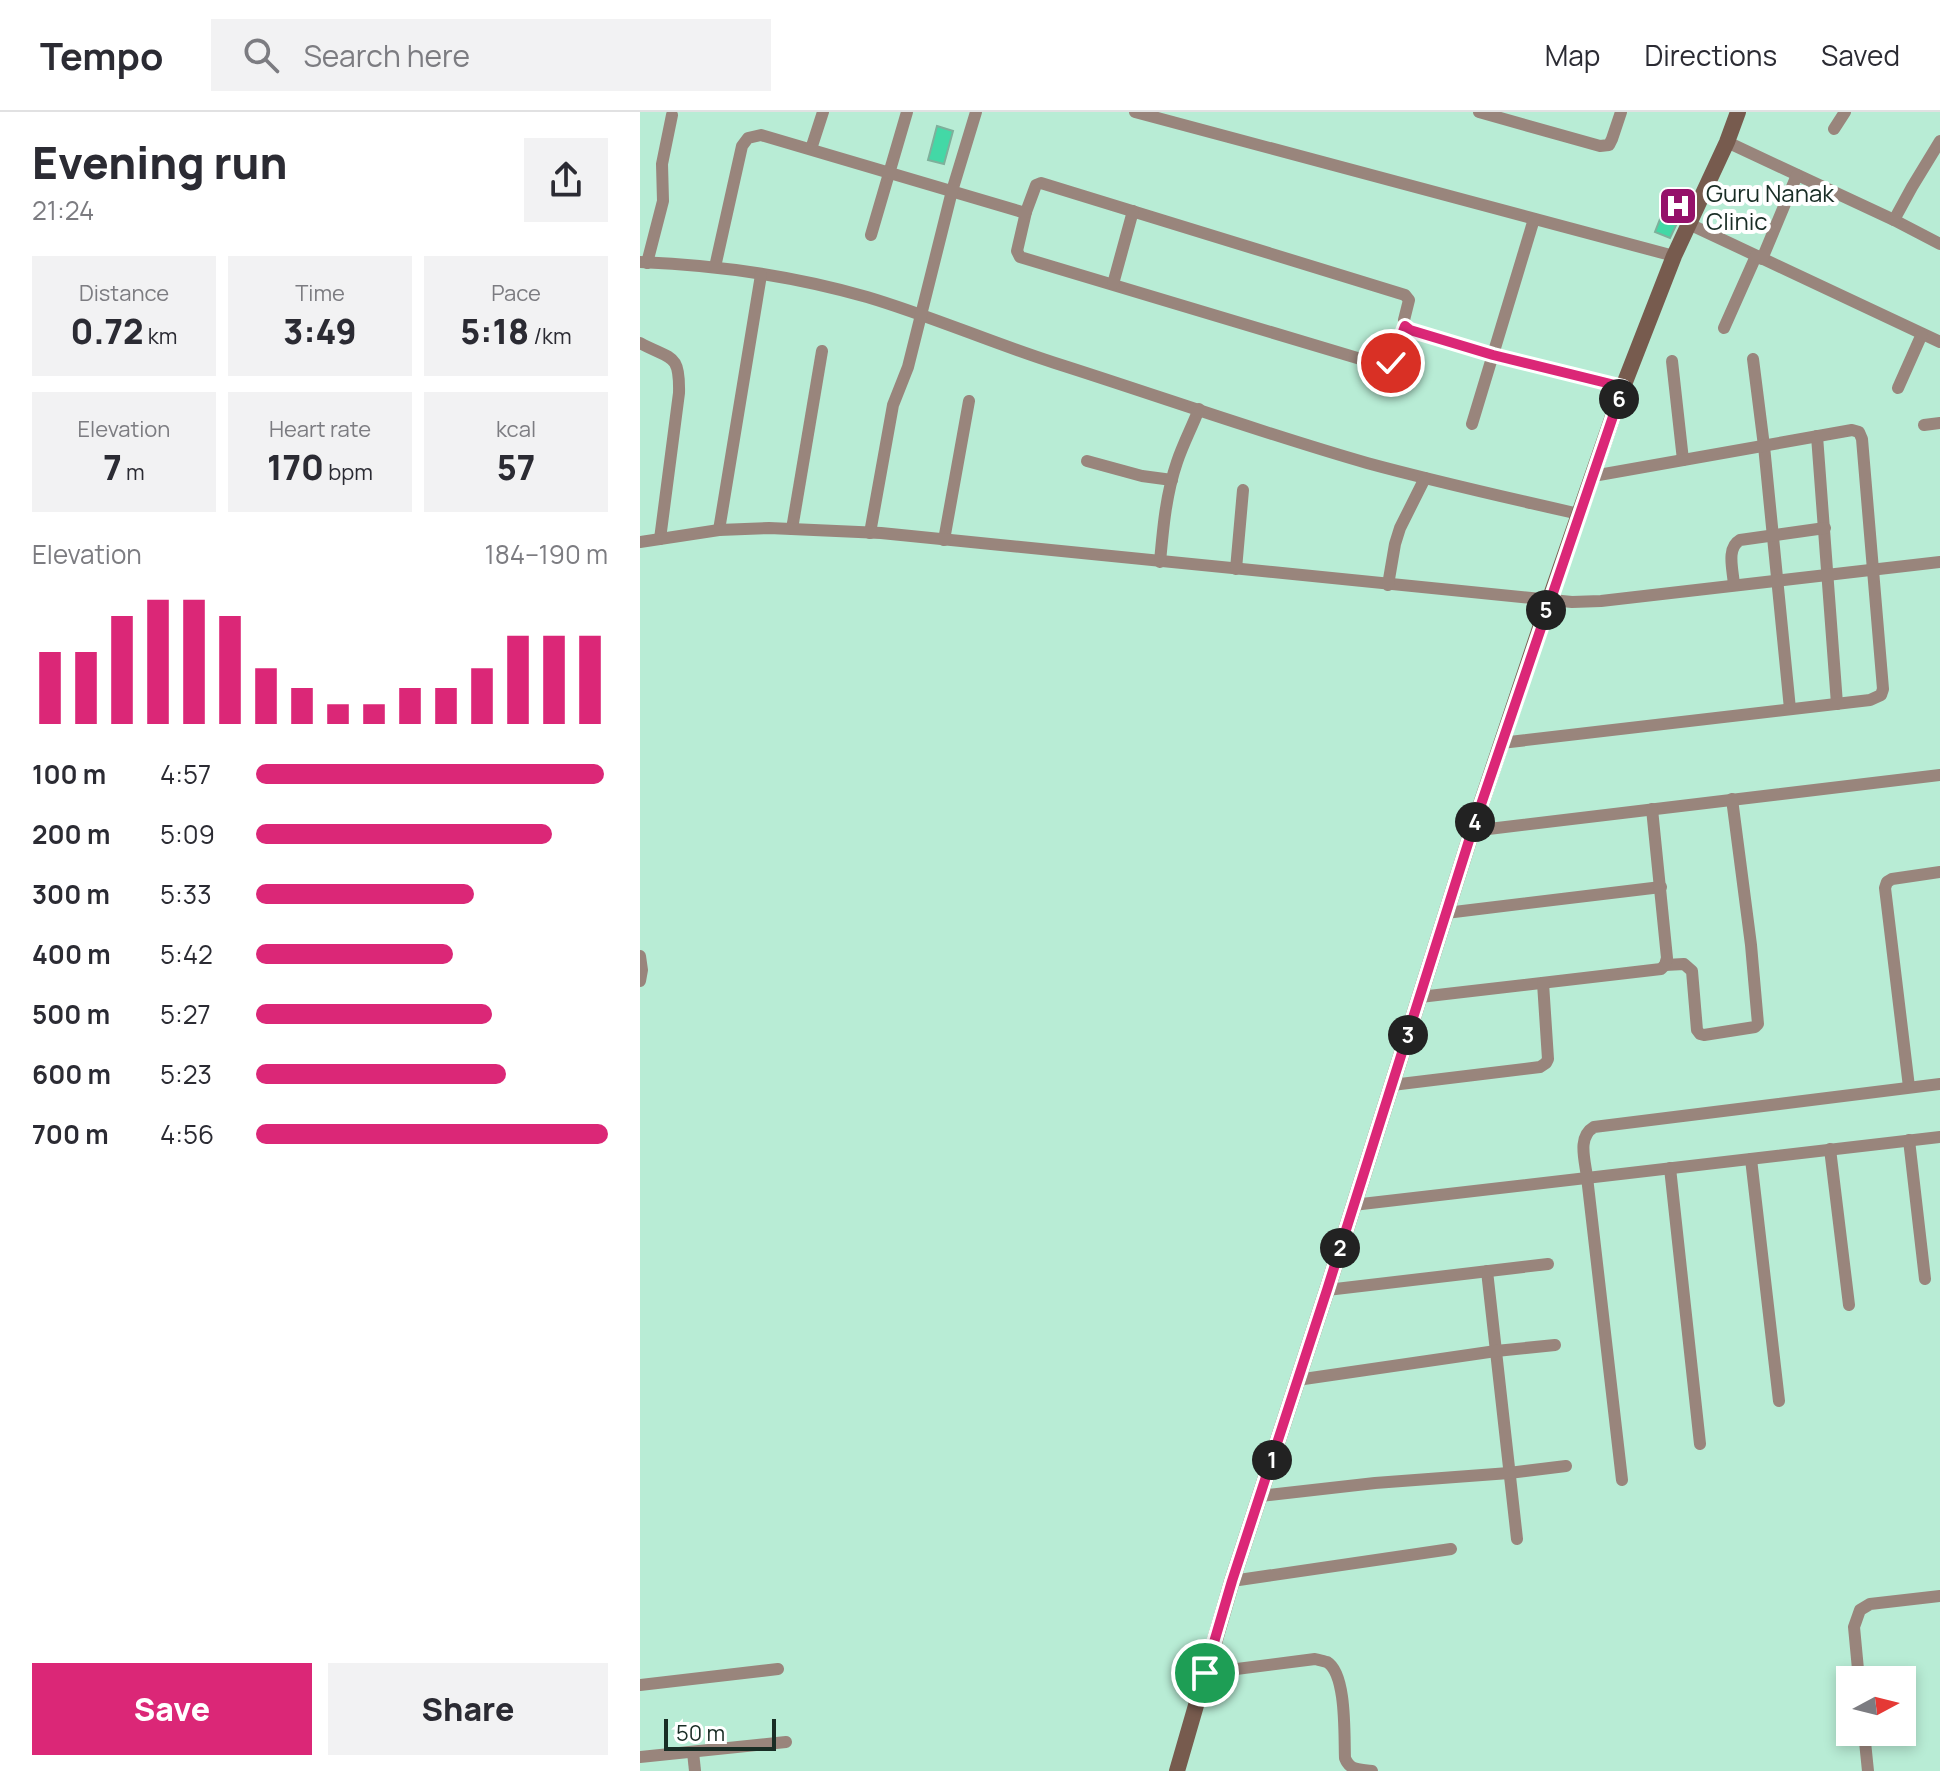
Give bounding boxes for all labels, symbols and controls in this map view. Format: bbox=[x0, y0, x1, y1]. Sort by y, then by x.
search box bbox=[211, 19, 771, 91]
text: Tempo bbox=[40, 29, 163, 81]
icon: search bbox=[239, 33, 283, 77]
text: Search here bbox=[303, 35, 470, 76]
text: Map bbox=[1545, 36, 1600, 74]
text: Directions bbox=[1644, 36, 1777, 74]
text: Saved bbox=[1821, 36, 1900, 74]
text: Evening run bbox=[32, 132, 288, 192]
button: share bbox=[524, 138, 608, 222]
place label: Guru Nanak Clinic bbox=[1706, 176, 1835, 237]
hospital icon: Guru Nanak Clinic bbox=[1657, 185, 1699, 227]
text: 21:24 bbox=[32, 192, 94, 228]
text: Distance bbox=[79, 278, 169, 308]
text: Time bbox=[295, 278, 345, 308]
text: Pace bbox=[491, 278, 541, 308]
text: 0.72 bbox=[71, 308, 143, 354]
text: 3:49 bbox=[283, 308, 357, 354]
text: 5:18 bbox=[460, 308, 529, 354]
text: km bbox=[143, 321, 177, 351]
text: /km bbox=[529, 321, 572, 351]
pin bbox=[1357, 329, 1425, 397]
icon: check bbox=[1369, 341, 1413, 385]
pin: 6 bbox=[1599, 379, 1639, 419]
text: 6 bbox=[1612, 384, 1626, 414]
text: Elevation bbox=[78, 414, 170, 444]
text: Heart rate bbox=[269, 414, 371, 444]
text: kcal bbox=[496, 414, 536, 444]
text: 7 bbox=[103, 444, 122, 490]
text: 170 bbox=[267, 444, 324, 490]
text: 57 bbox=[497, 444, 535, 490]
text: m bbox=[122, 457, 145, 487]
text: bpm bbox=[324, 457, 373, 487]
text: Elevation bbox=[32, 536, 142, 572]
text: 184–190 m bbox=[485, 536, 608, 572]
pin: 5 bbox=[1526, 590, 1566, 630]
text: 5 bbox=[1540, 595, 1552, 625]
text: 100 m bbox=[32, 756, 106, 792]
text: 4:57 bbox=[160, 756, 211, 792]
pin: 4 bbox=[1455, 802, 1495, 842]
text: 4 bbox=[1468, 807, 1482, 837]
text: 200 m bbox=[32, 816, 110, 852]
text: 5:09 bbox=[160, 816, 215, 852]
text: 300 m bbox=[32, 876, 110, 912]
text: 5:33 bbox=[160, 876, 212, 912]
text: 400 m bbox=[32, 936, 111, 972]
text: 5:42 bbox=[160, 936, 213, 972]
text: 500 m bbox=[32, 996, 110, 1032]
text: 5:27 bbox=[160, 996, 211, 1032]
pin: 3 bbox=[1388, 1015, 1428, 1055]
text: 3 bbox=[1402, 1020, 1414, 1050]
text: 600 m bbox=[32, 1056, 111, 1092]
text: 5:23 bbox=[160, 1056, 212, 1092]
text: 700 m bbox=[32, 1116, 109, 1152]
text: 4:56 bbox=[160, 1116, 214, 1152]
pin: 2 bbox=[1320, 1228, 1360, 1268]
text: 2 bbox=[1333, 1233, 1347, 1263]
pin: 1 bbox=[1252, 1440, 1292, 1480]
text: 1 bbox=[1267, 1445, 1277, 1475]
pin bbox=[1171, 1639, 1239, 1707]
icon: arrive bbox=[1183, 1651, 1227, 1695]
button: Save bbox=[32, 1663, 312, 1755]
button: Share bbox=[328, 1663, 608, 1755]
north arrow bbox=[1836, 1666, 1916, 1746]
map controls bbox=[1836, 1666, 1916, 1746]
scale bar bbox=[664, 1715, 776, 1751]
text: 50 m bbox=[676, 1718, 725, 1748]

